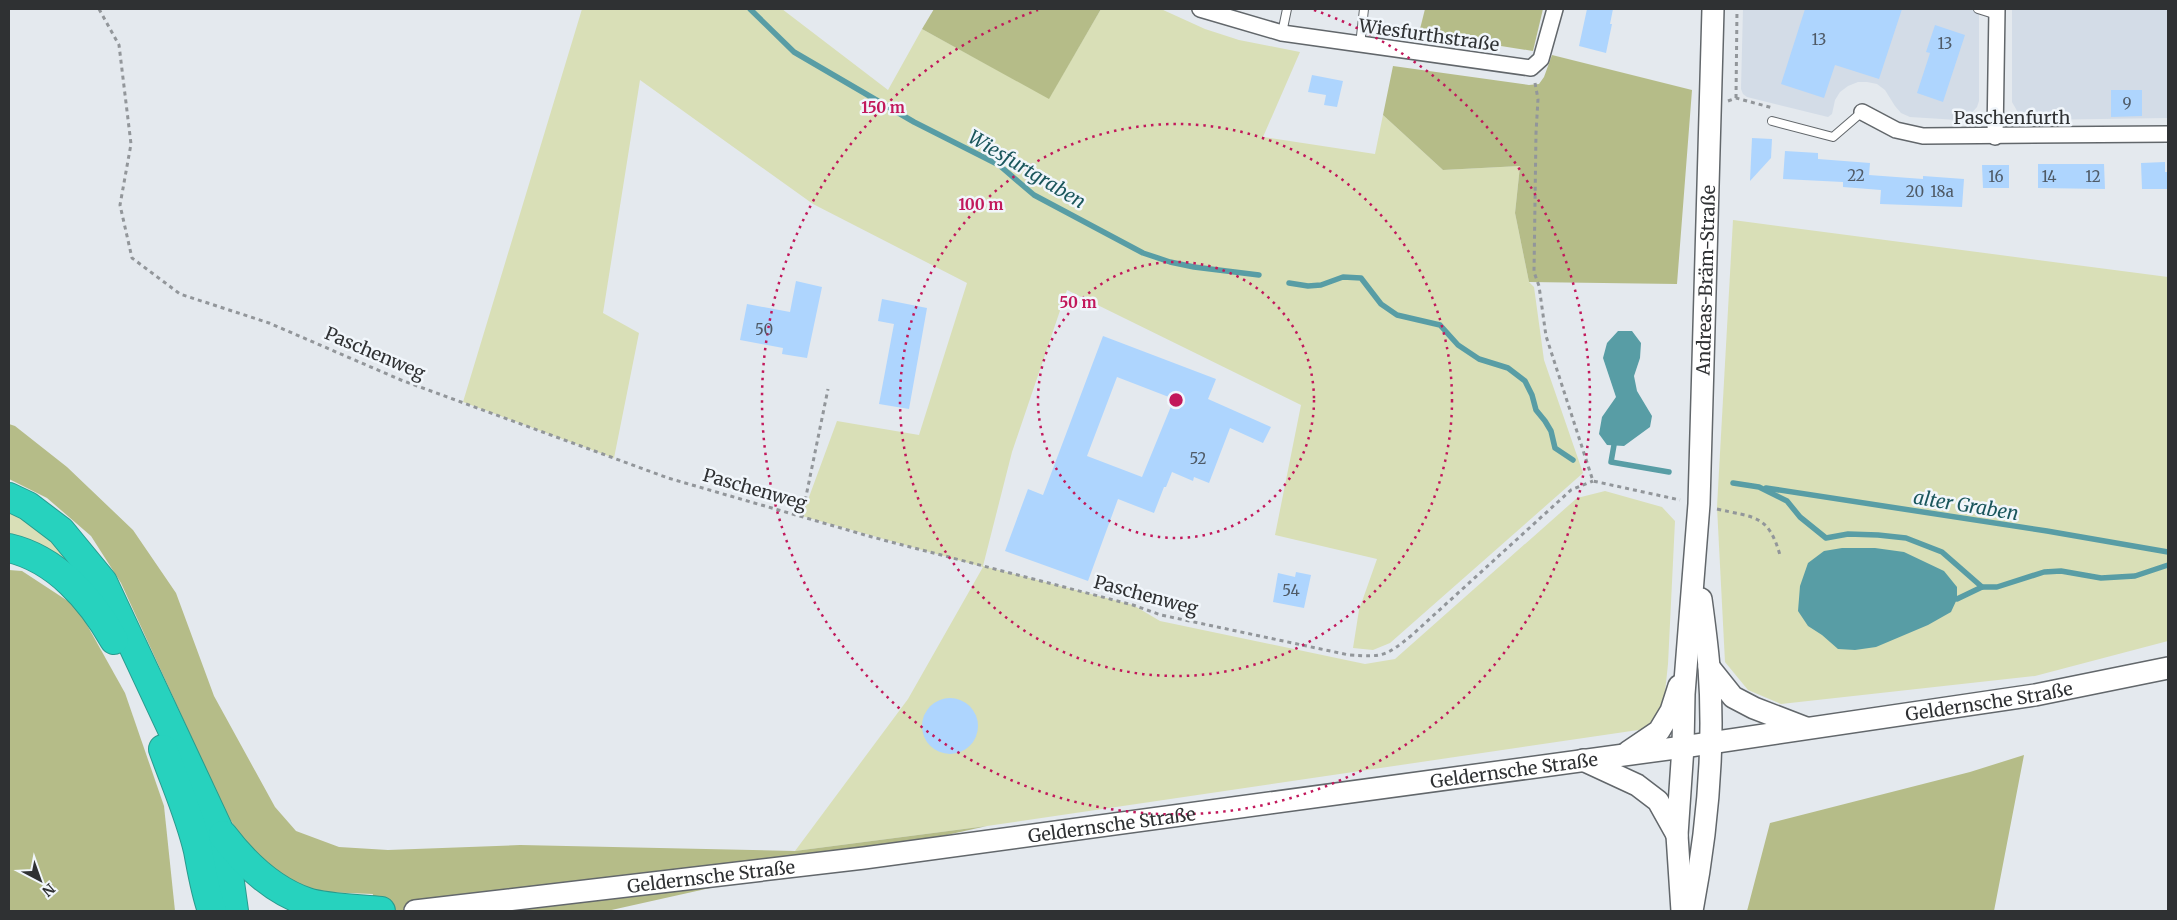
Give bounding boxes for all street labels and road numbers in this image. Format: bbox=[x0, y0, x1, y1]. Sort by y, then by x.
street label: Wiesfurthstraße bbox=[1356, 14, 1501, 56]
street label: Paschenfurth bbox=[1954, 106, 2070, 129]
street label: Andreas-Bräm-Straße bbox=[1691, 185, 1720, 377]
street label: Paschenweg bbox=[321, 322, 429, 385]
street label: Paschenweg bbox=[700, 463, 810, 515]
street label: Paschenweg bbox=[1091, 570, 1201, 620]
street label: Geldernsche Straße bbox=[1904, 676, 2075, 725]
street label: Geldernsche Straße bbox=[1429, 747, 1599, 793]
street label: Geldernsche Straße bbox=[1026, 802, 1197, 847]
street label: Geldernsche Straße bbox=[626, 855, 796, 897]

